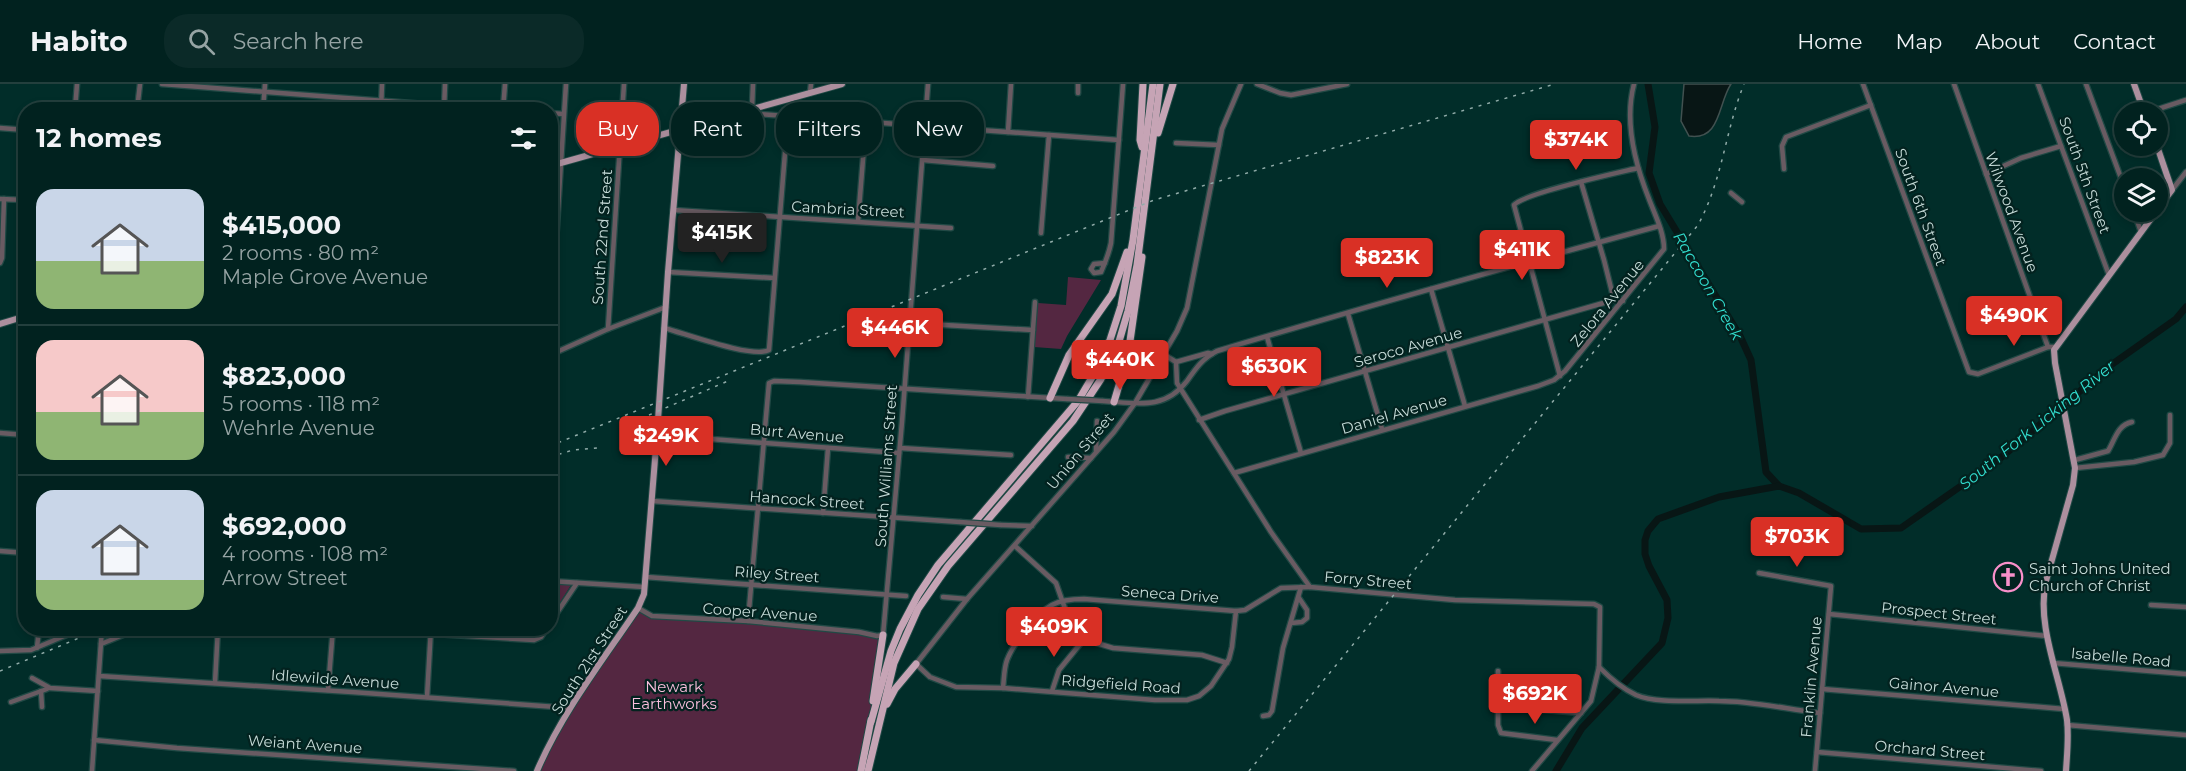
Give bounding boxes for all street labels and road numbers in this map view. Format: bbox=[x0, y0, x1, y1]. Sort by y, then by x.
street label: South 5th Street bbox=[2055, 114, 2115, 236]
street label: South 6th Street bbox=[1891, 146, 1951, 268]
street label: Wilwood Avenue bbox=[1981, 149, 2043, 275]
street label: South 22nd Street bbox=[588, 169, 616, 305]
street label: Cambria Street bbox=[791, 197, 905, 221]
street label: Zelora Avenue bbox=[1566, 256, 1648, 350]
street label: Seroco Avenue bbox=[1352, 322, 1464, 372]
street label: South Williams Street bbox=[871, 384, 901, 548]
street label: Daniel Avenue bbox=[1339, 390, 1449, 438]
street label: Union Street bbox=[1042, 409, 1118, 493]
street label: Burt Avenue bbox=[749, 419, 845, 447]
street label: Hancock Street bbox=[749, 486, 865, 514]
street label: Riley Street bbox=[734, 562, 820, 586]
street label: Forry Street bbox=[1323, 567, 1413, 593]
street label: Seneca Drive bbox=[1120, 581, 1220, 607]
street label: Prospect Street bbox=[1880, 597, 1998, 629]
street label: Cooper Avenue bbox=[702, 599, 818, 625]
street label: South 21st Street bbox=[547, 602, 631, 718]
street label: Franklin Avenue bbox=[1796, 616, 1826, 738]
street label: Isabelle Road bbox=[2070, 643, 2172, 671]
street label: Idlewilde Avenue bbox=[270, 665, 400, 693]
street label: Ridgefield Road bbox=[1061, 670, 1181, 698]
street label: Gainor Avenue bbox=[1888, 673, 2000, 701]
street label: Weiant Avenue bbox=[247, 731, 363, 757]
street label: Orchard Street bbox=[1874, 736, 1986, 764]

